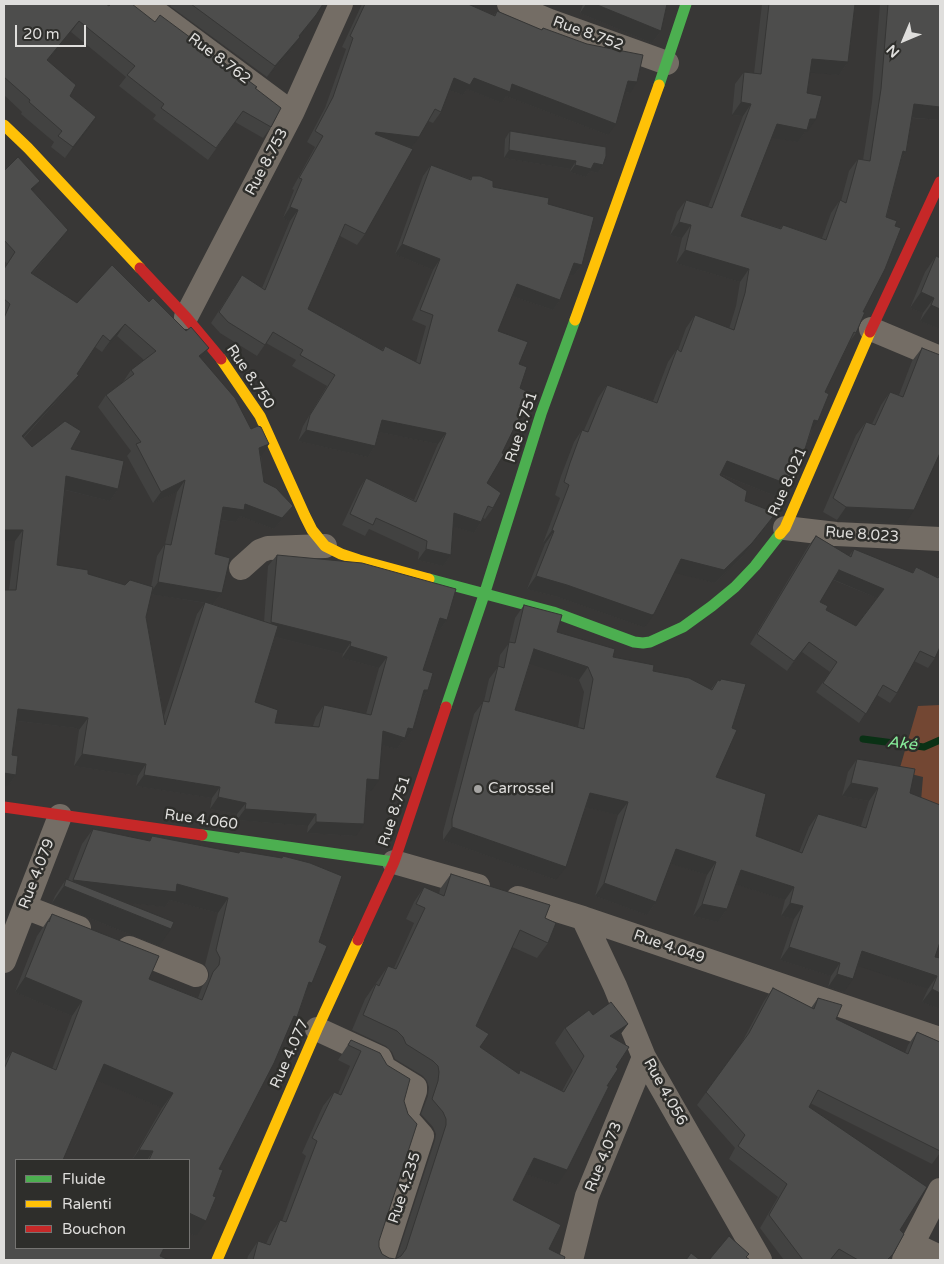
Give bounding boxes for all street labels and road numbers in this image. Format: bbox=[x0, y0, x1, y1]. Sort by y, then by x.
street label: Rue 8.752 bbox=[550, 13, 626, 55]
street label: Rue 8.762 bbox=[184, 30, 254, 88]
street label: Rue 8.753 bbox=[242, 125, 292, 199]
street label: Rue 8.750 bbox=[222, 341, 278, 413]
street label: Rue 8.751 bbox=[502, 389, 542, 465]
street label: Rue 8.021 bbox=[765, 445, 811, 519]
street label: Rue 8.023 bbox=[825, 523, 899, 547]
street label: Rue 8.751 bbox=[375, 773, 415, 849]
street label: Rue 4.060 bbox=[163, 806, 239, 834]
street label: Rue 4.079 bbox=[15, 836, 59, 912]
street label: Rue 4.049 bbox=[631, 926, 707, 968]
street label: Rue 4.077 bbox=[267, 1017, 313, 1091]
street label: Rue 4.056 bbox=[639, 1055, 691, 1129]
street label: Rue 4.073 bbox=[582, 1119, 626, 1195]
street label: Rue 4.235 bbox=[385, 1150, 425, 1226]

